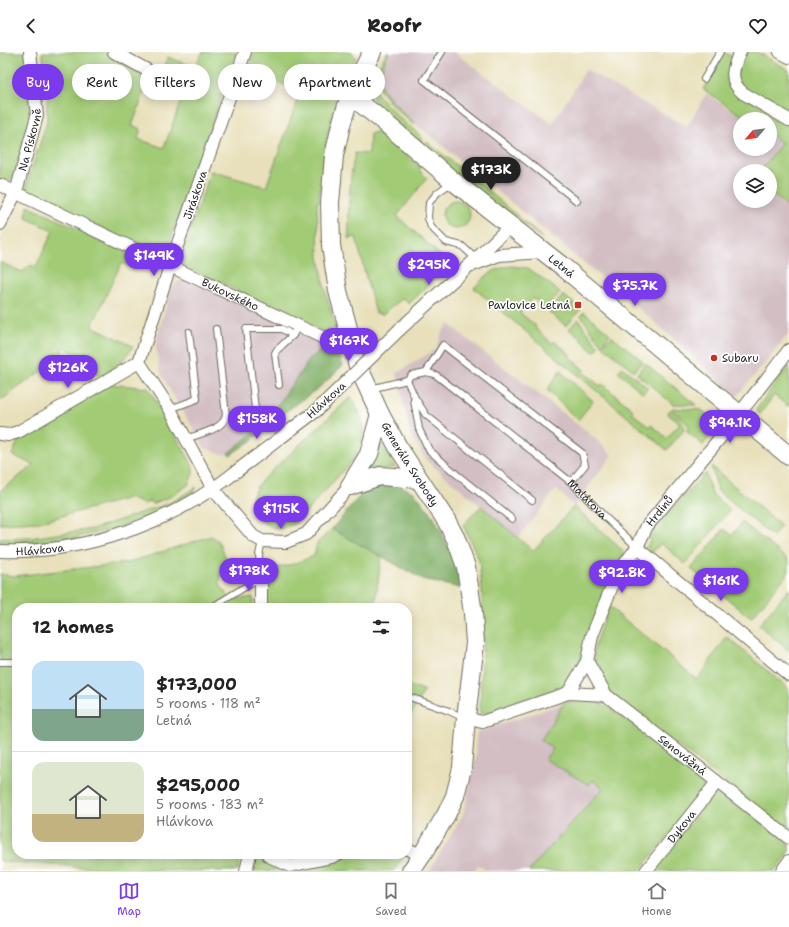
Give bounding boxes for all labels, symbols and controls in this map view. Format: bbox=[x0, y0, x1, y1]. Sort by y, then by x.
text: Roofr bbox=[367, 14, 422, 38]
icon: back bbox=[20, 15, 42, 37]
icon: heart bbox=[747, 15, 769, 37]
chip: Buy bbox=[12, 64, 64, 100]
chip: Rent bbox=[72, 64, 132, 100]
chip: Filters bbox=[140, 64, 210, 100]
chip: New bbox=[218, 64, 276, 100]
chip: Apartment bbox=[284, 64, 385, 100]
street label: Na Pískovně bbox=[15, 108, 45, 173]
north arrow bbox=[733, 112, 777, 156]
map controls bbox=[733, 112, 777, 208]
pin: $173K bbox=[463, 157, 519, 191]
text: $173K bbox=[471, 161, 511, 178]
button: layers bbox=[733, 164, 777, 208]
street label: Jiráskova bbox=[180, 169, 211, 222]
pin: $149K bbox=[126, 243, 182, 277]
text: $149K bbox=[134, 247, 174, 264]
street label: Letná bbox=[545, 251, 578, 282]
pin: $295K bbox=[401, 252, 457, 286]
text: $295K bbox=[407, 256, 451, 273]
pin: $75.7K bbox=[602, 273, 668, 307]
street label: Bukovského bbox=[199, 275, 262, 315]
text: $75.7K bbox=[612, 277, 658, 294]
place label: Pavlovice Letná bbox=[488, 298, 570, 313]
marker: Pavlovice Letná bbox=[573, 300, 583, 310]
pin: $167K bbox=[321, 328, 377, 362]
text: $167K bbox=[329, 332, 369, 349]
place label: Subaru bbox=[722, 351, 759, 366]
marker: Subaru bbox=[709, 353, 719, 363]
pin: $126K bbox=[40, 355, 96, 389]
text: $126K bbox=[48, 359, 88, 376]
street label: Hlávkova bbox=[303, 379, 349, 422]
pin: $158K bbox=[229, 406, 285, 440]
text: $158K bbox=[237, 410, 277, 427]
pin: $94.1K bbox=[697, 410, 763, 444]
text: $94.1K bbox=[708, 414, 752, 431]
street label: Generála Svobody bbox=[378, 420, 442, 509]
street label: Malátova bbox=[564, 476, 610, 523]
street label: Hrdinů bbox=[643, 493, 677, 530]
pin: $115K bbox=[253, 496, 309, 530]
text: $115K bbox=[263, 500, 299, 517]
street label: Hlávkova bbox=[16, 540, 65, 559]
pin: $178K bbox=[221, 558, 277, 592]
pin: $92.8K bbox=[589, 560, 655, 594]
text: $178K bbox=[228, 562, 270, 579]
text: $92.8K bbox=[598, 564, 646, 581]
pin: $161K bbox=[693, 568, 749, 602]
text: $161K bbox=[703, 572, 739, 589]
text: 12 homes bbox=[32, 616, 114, 638]
icon: filters bbox=[370, 616, 392, 638]
text: $173,000 bbox=[156, 673, 237, 695]
icon: home bbox=[64, 677, 112, 725]
text: 5 rooms · 118 m² bbox=[156, 695, 261, 712]
text: Letná bbox=[156, 712, 192, 729]
street label: Senovážná bbox=[655, 731, 710, 779]
text: $295,000 bbox=[156, 774, 240, 796]
icon: home bbox=[64, 778, 112, 826]
text: 5 rooms · 183 m² bbox=[156, 796, 264, 813]
street label: Dykova bbox=[664, 807, 700, 846]
text: Hlávkova bbox=[156, 813, 213, 830]
tab: Map bbox=[117, 880, 141, 919]
tab: Saved bbox=[376, 880, 407, 919]
tab: Home bbox=[641, 880, 672, 919]

